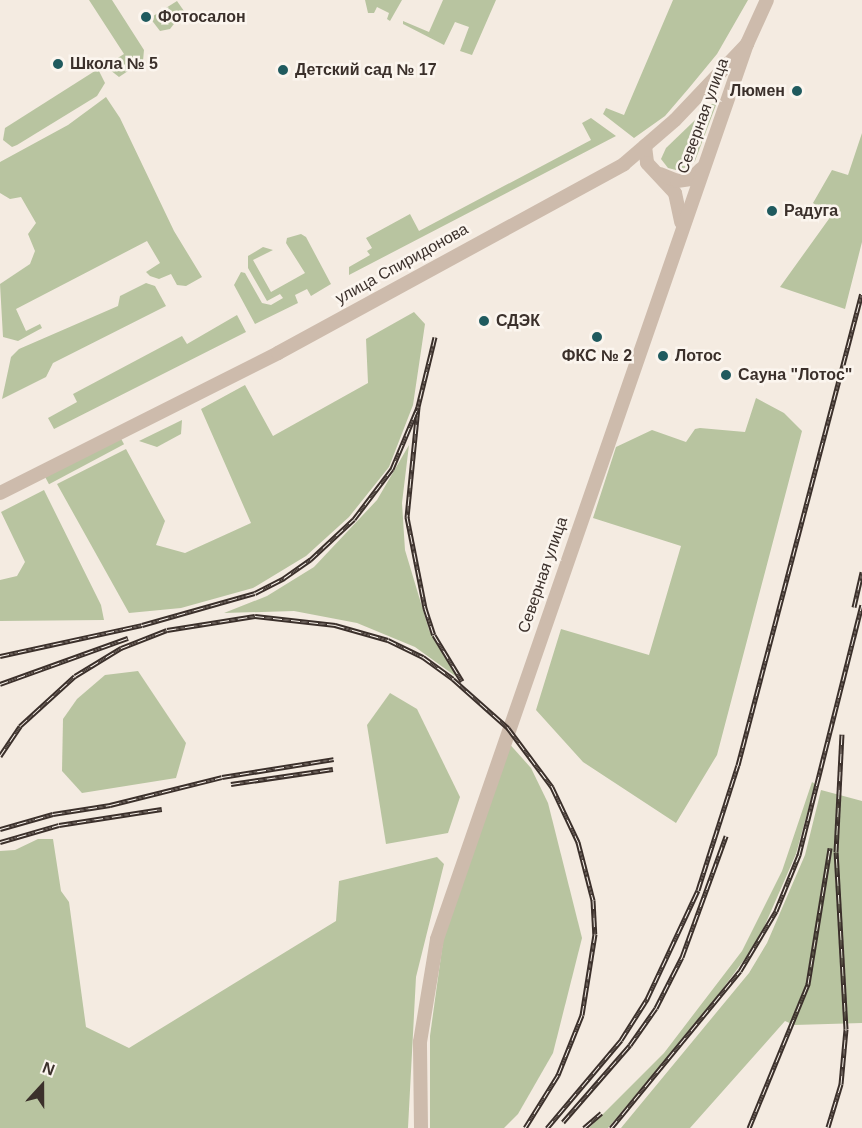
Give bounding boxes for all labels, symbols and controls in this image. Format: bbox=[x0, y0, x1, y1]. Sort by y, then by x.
place label: Фотосалон bbox=[158, 7, 246, 27]
marker: Фотосалон bbox=[139, 10, 153, 24]
place label: Школа № 5 bbox=[70, 54, 158, 74]
street label: Северная улица bbox=[673, 56, 733, 176]
marker: Школа № 5 bbox=[51, 57, 65, 71]
place label: Детский сад № 17 bbox=[295, 60, 437, 80]
marker: Детский сад № 17 bbox=[276, 63, 290, 77]
place label: Люмен bbox=[730, 81, 785, 101]
marker: Люмен bbox=[790, 84, 804, 98]
place label: Радуга bbox=[784, 201, 838, 221]
marker: Радуга bbox=[765, 204, 779, 218]
street label: улица Спиридонова bbox=[332, 220, 472, 308]
place label: СДЭК bbox=[496, 311, 540, 331]
marker: СДЭК bbox=[477, 314, 491, 328]
marker: ФКС № 2 bbox=[590, 330, 604, 344]
place label: ФКС № 2 bbox=[562, 346, 632, 366]
place label: Лотос bbox=[675, 346, 722, 366]
marker: Лотос bbox=[656, 349, 670, 363]
place label: Сауна "Лотос" bbox=[738, 365, 852, 385]
marker: Сауна "Лотос" bbox=[719, 368, 733, 382]
street label: Северная улица bbox=[514, 514, 572, 636]
north arrow bbox=[12, 1056, 72, 1116]
text: N bbox=[40, 1059, 57, 1079]

